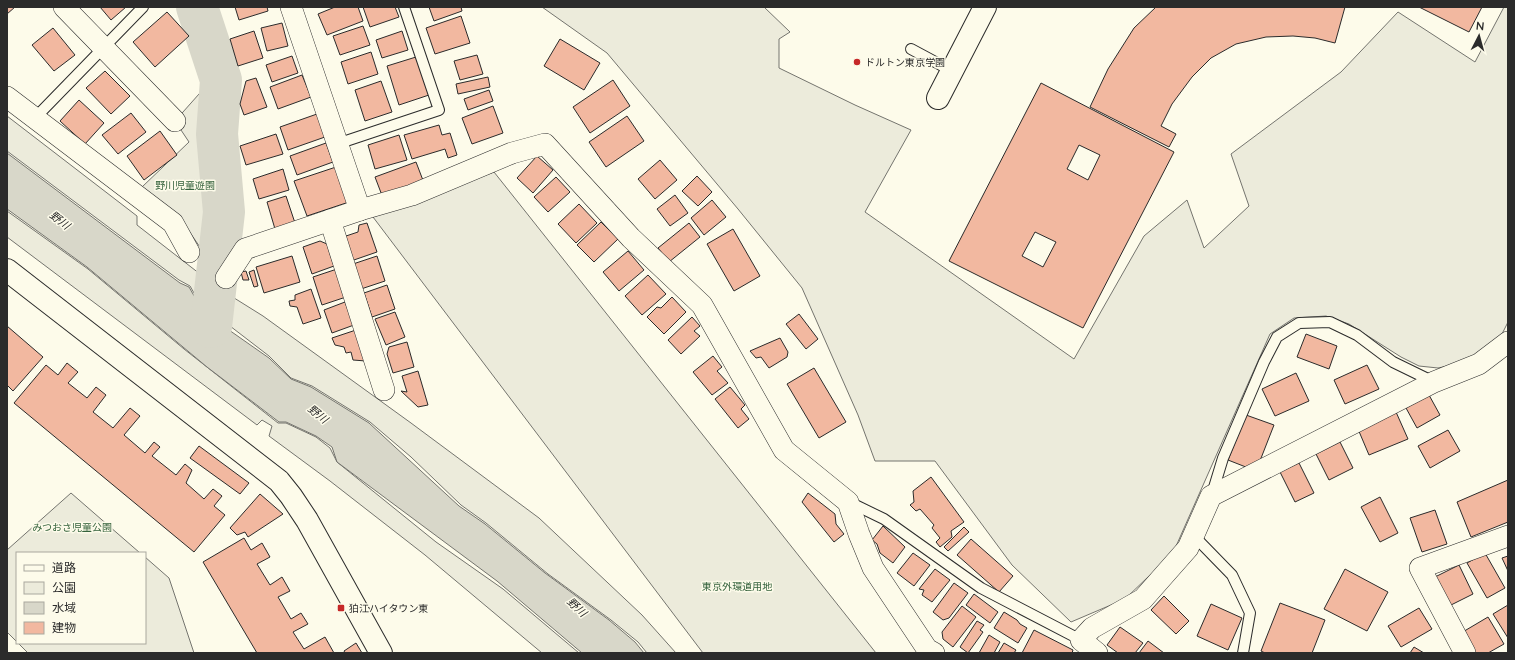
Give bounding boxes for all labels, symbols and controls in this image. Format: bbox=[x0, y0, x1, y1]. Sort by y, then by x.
north arrow bbox=[1459, 16, 1499, 56]
text: N bbox=[1475, 19, 1485, 32]
place label: ドルトン東京学園 bbox=[865, 56, 945, 68]
marker: ドルトン東京学園 bbox=[852, 57, 862, 67]
park label: 野川児童遊園 bbox=[155, 179, 215, 191]
water label: 野川 bbox=[48, 208, 74, 232]
water label: 野川 bbox=[306, 402, 332, 426]
park label: みつおさ児童公園 bbox=[32, 521, 112, 533]
legend bbox=[16, 552, 146, 644]
text: 道路 bbox=[52, 560, 76, 575]
text: 公園 bbox=[52, 580, 76, 595]
park label: 東京外環道用地 bbox=[702, 580, 773, 592]
water label: 野川 bbox=[565, 594, 591, 620]
text: 水域 bbox=[52, 600, 76, 615]
place label: 狛江ハイタウン東 bbox=[349, 602, 428, 614]
marker: 狛江ハイタウン東 bbox=[336, 603, 346, 613]
text: 建物 bbox=[52, 620, 76, 635]

